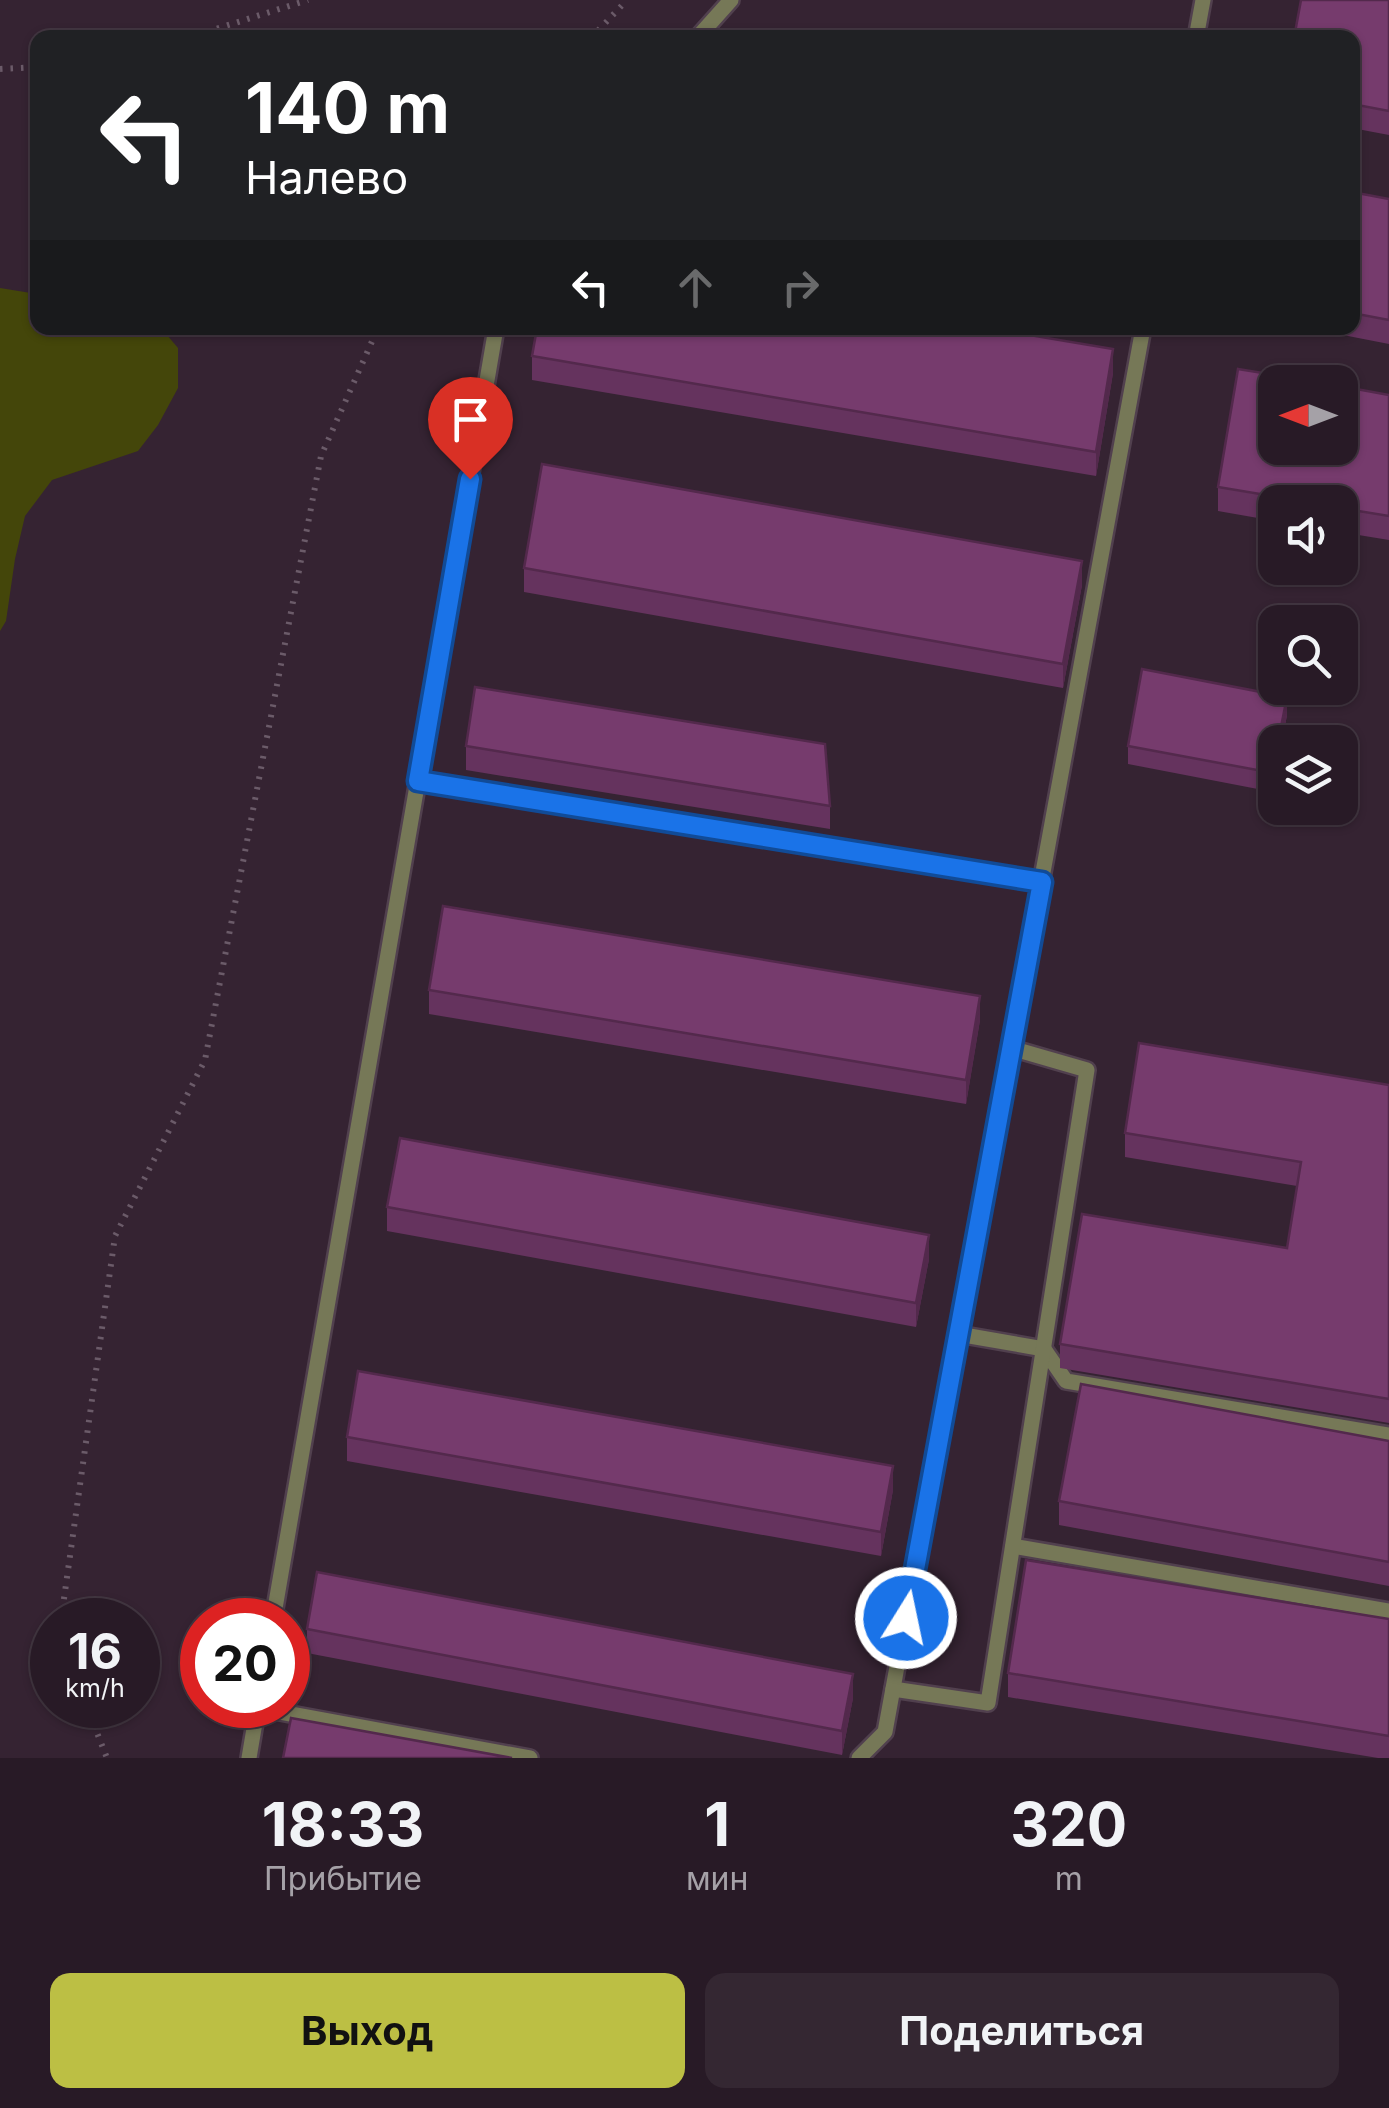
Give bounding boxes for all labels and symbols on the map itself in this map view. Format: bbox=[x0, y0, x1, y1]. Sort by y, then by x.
north arrow bbox=[1258, 365, 1358, 465]
pin bbox=[428, 377, 513, 480]
position arrow bbox=[854, 1566, 958, 1670]
speed limit sign: 20 bbox=[180, 1598, 310, 1728]

